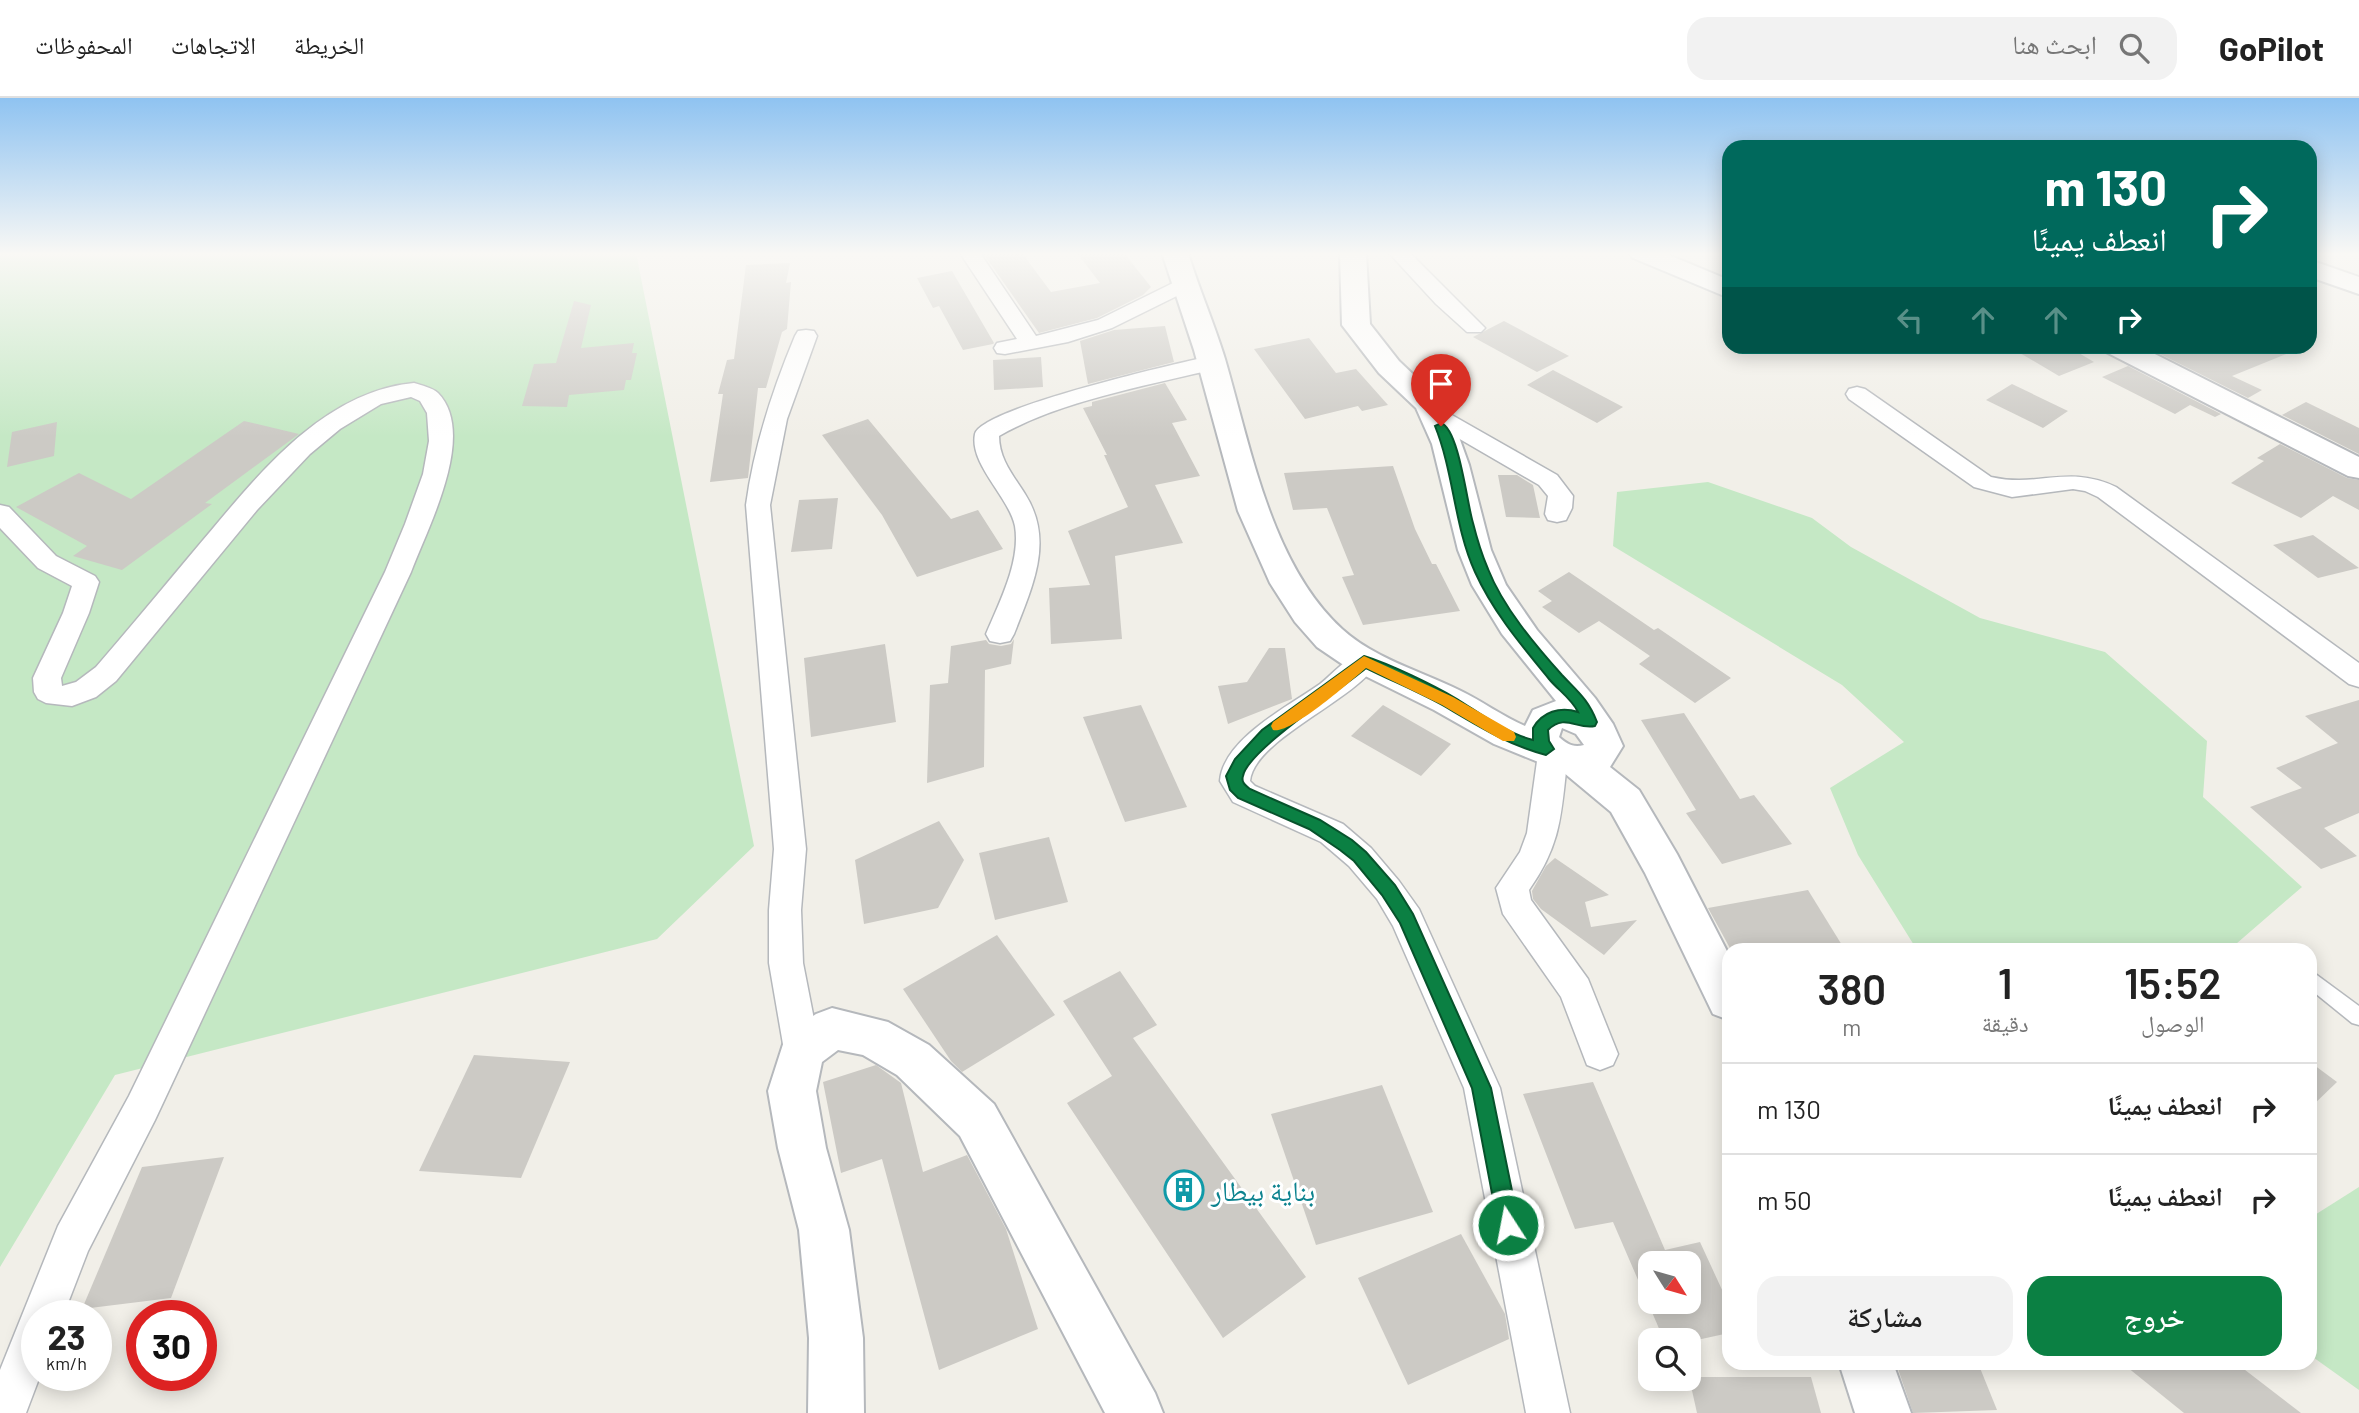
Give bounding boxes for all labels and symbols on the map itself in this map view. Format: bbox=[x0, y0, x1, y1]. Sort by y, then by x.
pin bbox=[1411, 354, 1471, 426]
building icon: بناية بيطار bbox=[1163, 1169, 1205, 1211]
place label: بناية بيطار bbox=[1210, 1173, 1315, 1207]
position arrow bbox=[1471, 1188, 1545, 1262]
north arrow bbox=[1638, 1251, 1701, 1314]
speed limit sign: 30 bbox=[126, 1300, 217, 1391]

